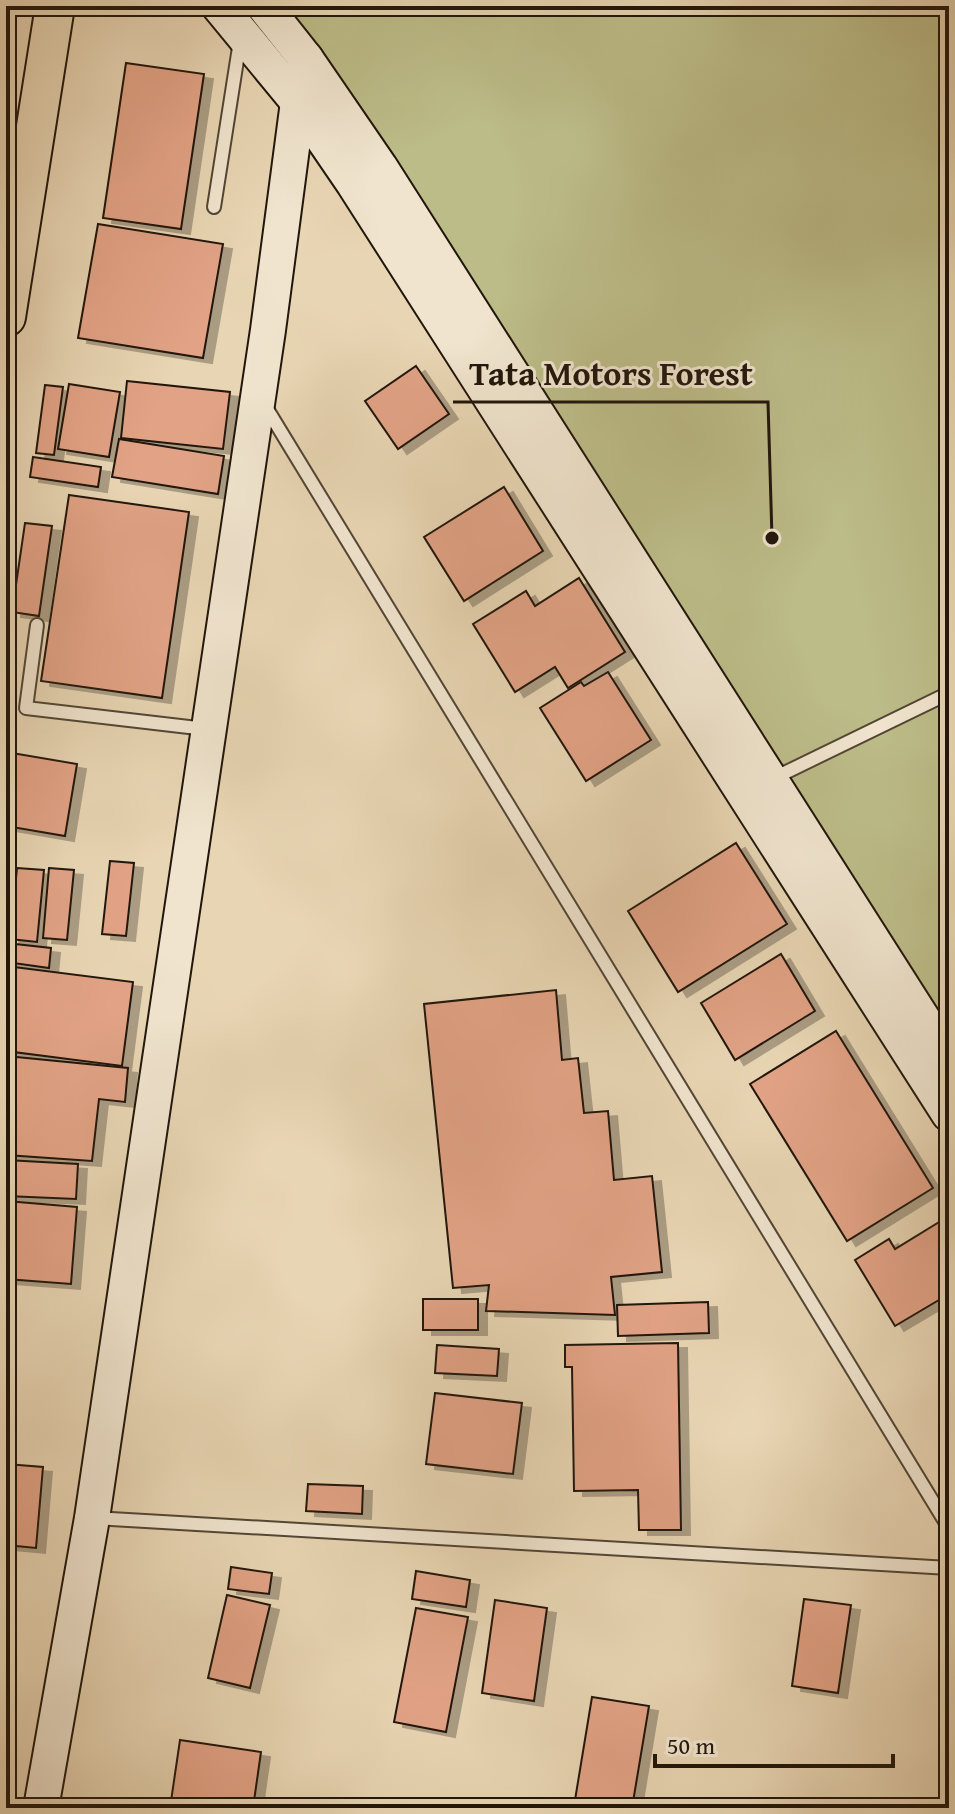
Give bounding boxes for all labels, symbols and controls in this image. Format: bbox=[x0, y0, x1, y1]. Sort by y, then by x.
callout: Tata Motors Forest bbox=[453, 344, 768, 402]
text: Tata Motors Forest bbox=[469, 348, 753, 397]
scale bar bbox=[655, 1718, 893, 1768]
text: 50 m bbox=[667, 1728, 715, 1763]

